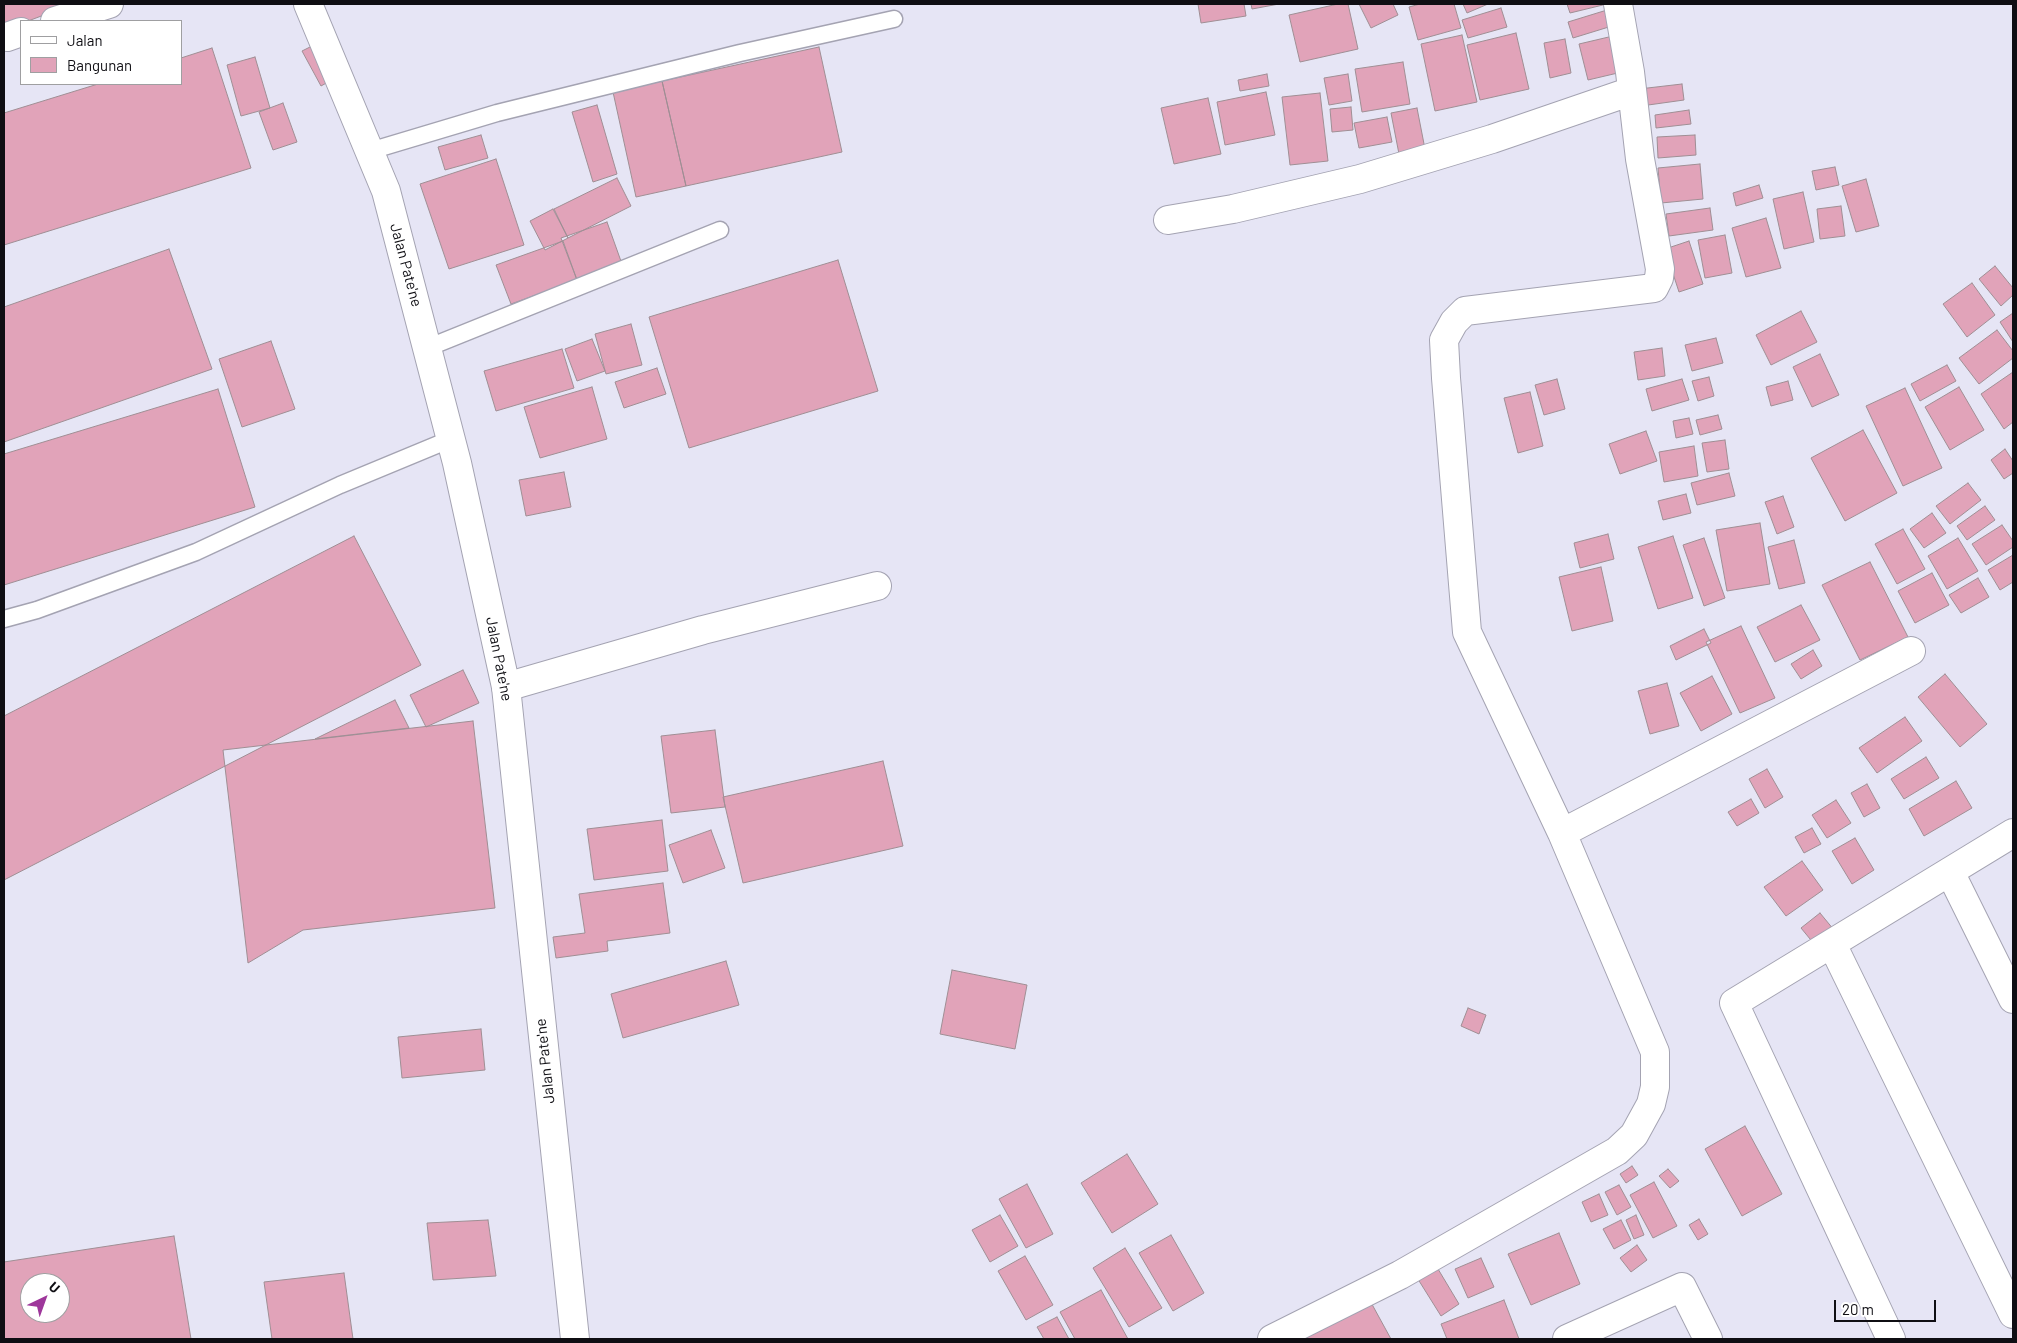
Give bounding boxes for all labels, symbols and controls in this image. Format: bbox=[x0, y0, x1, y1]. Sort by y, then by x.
legend bbox=[20, 20, 182, 85]
text: Jalan bbox=[67, 31, 103, 49]
text: Bangunan bbox=[67, 56, 132, 74]
street label: Jalan Pate'ne bbox=[386, 221, 426, 309]
street label: Jalan Pate'ne bbox=[482, 615, 516, 703]
street label: Jalan Pate'ne bbox=[532, 1018, 558, 1104]
north arrow bbox=[20, 1273, 70, 1323]
text: U bbox=[46, 1278, 64, 1296]
scale bar bbox=[1837, 1290, 1940, 1322]
text: 20 m bbox=[1842, 1300, 1874, 1318]

